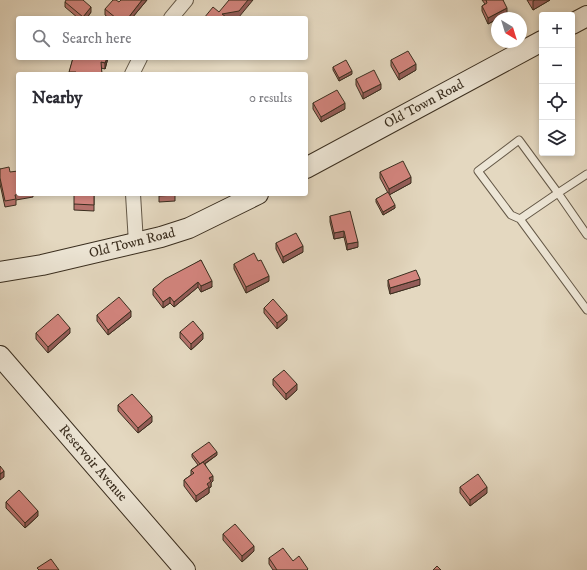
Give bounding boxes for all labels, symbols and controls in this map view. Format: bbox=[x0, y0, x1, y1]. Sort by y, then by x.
north arrow bbox=[491, 12, 527, 48]
map controls bbox=[539, 12, 575, 156]
button: + bbox=[539, 12, 575, 48]
search box bbox=[16, 16, 308, 60]
icon: search bbox=[30, 27, 52, 49]
text: Search here bbox=[62, 29, 131, 48]
button: − bbox=[539, 48, 575, 84]
street label: Old Town Road bbox=[381, 75, 467, 133]
button: locate bbox=[539, 84, 575, 120]
text: Nearby bbox=[32, 87, 82, 109]
text: 0 results bbox=[249, 90, 292, 106]
button: layers bbox=[539, 120, 575, 156]
street label: Old Town Road bbox=[87, 224, 177, 262]
street label: Reservoir Avenue bbox=[55, 421, 131, 505]

